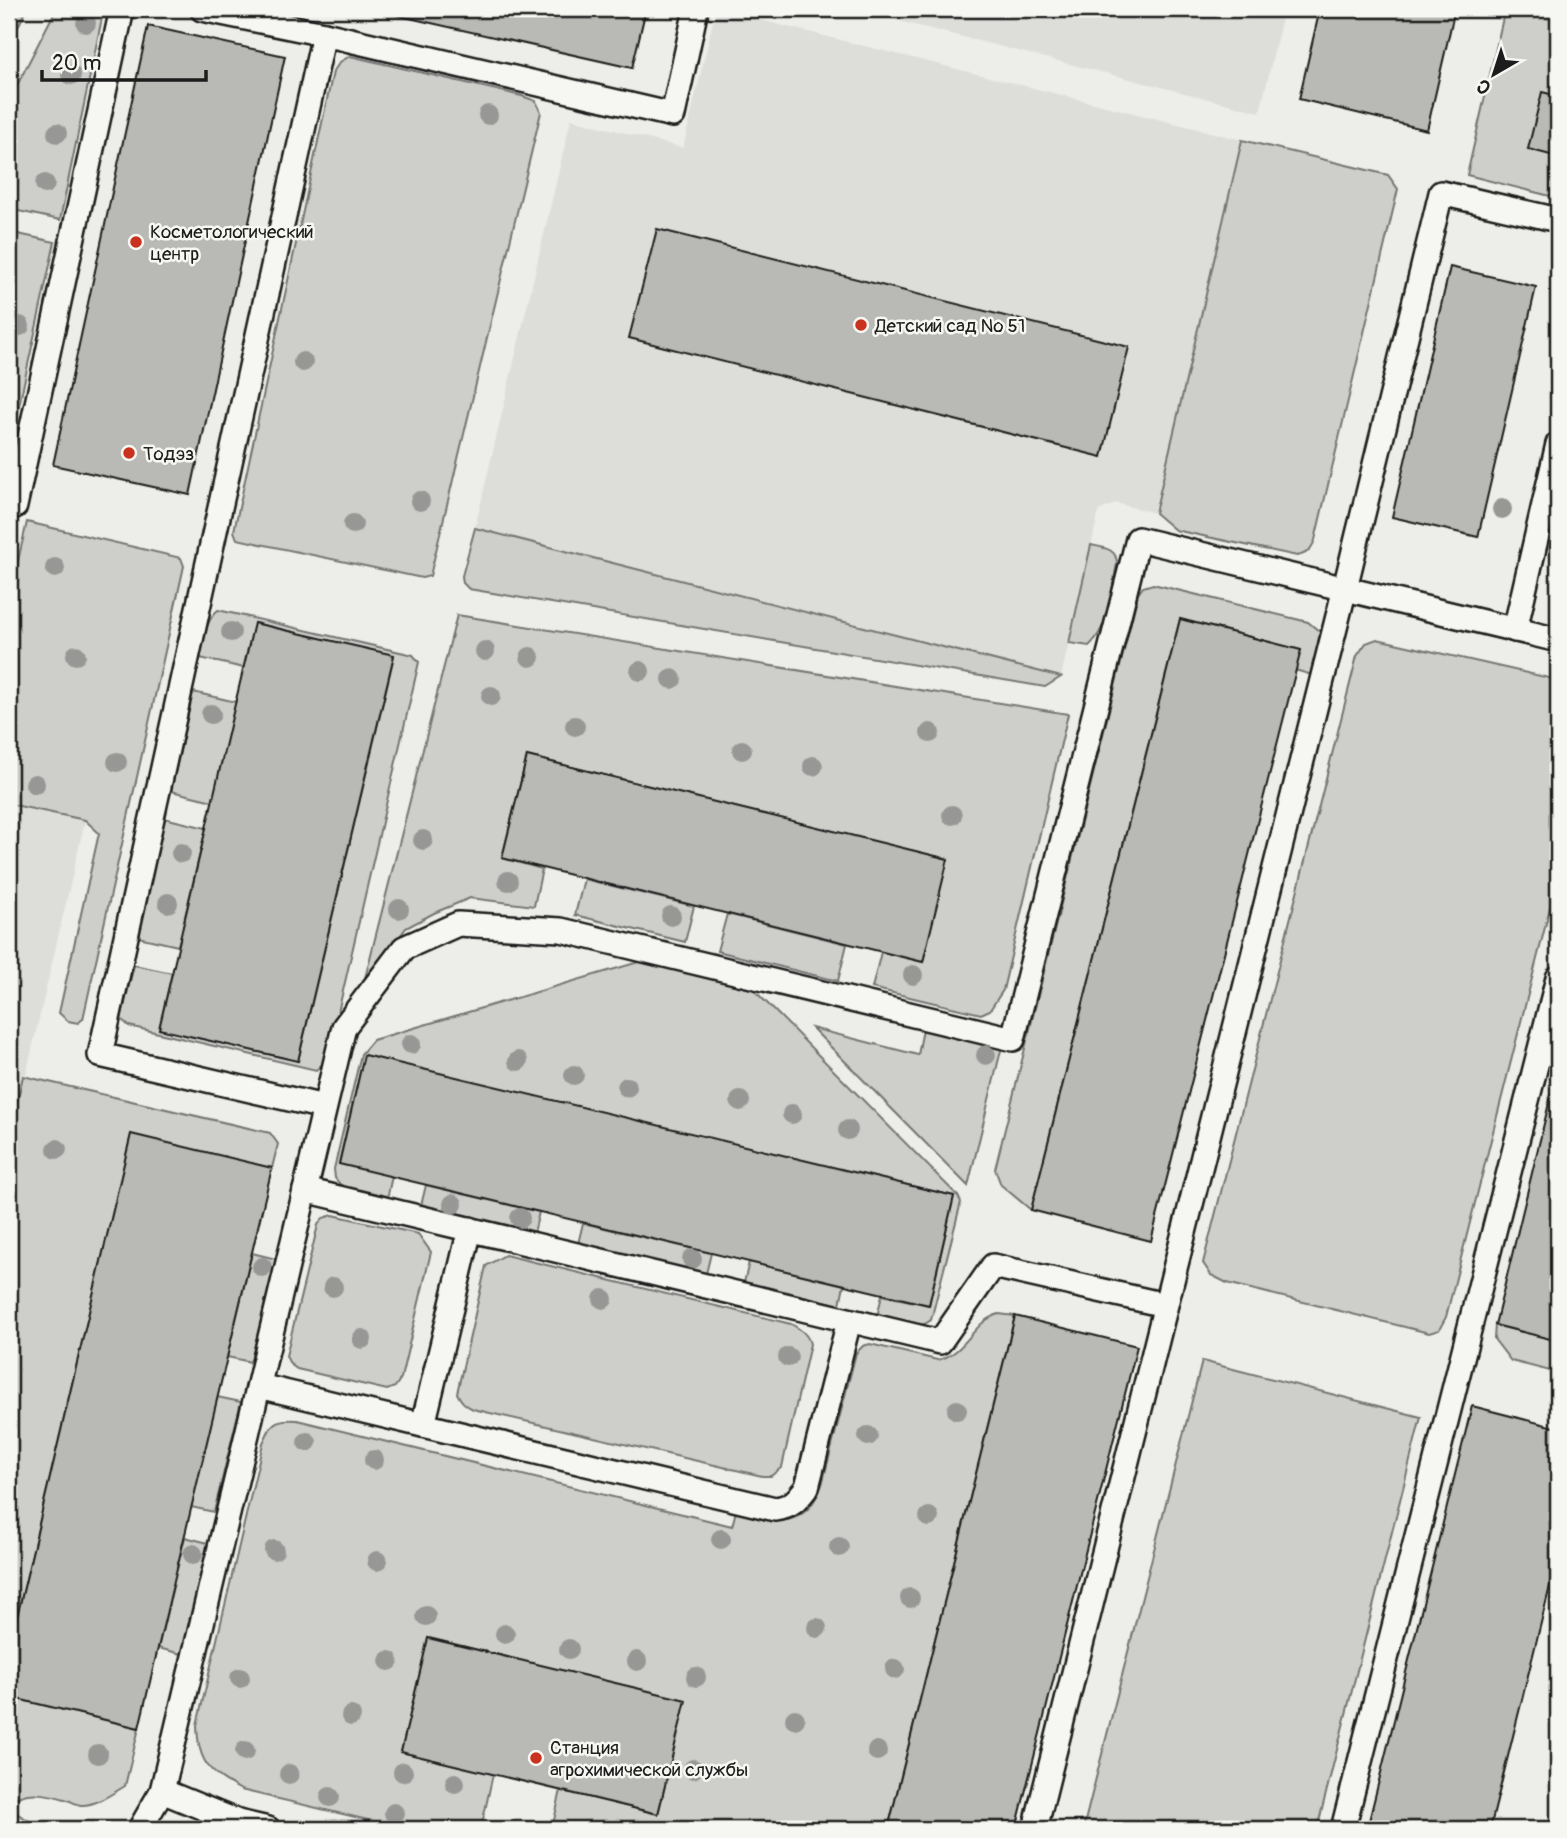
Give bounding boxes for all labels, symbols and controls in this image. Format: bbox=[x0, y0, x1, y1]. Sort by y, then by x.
scale bar bbox=[42, 38, 206, 82]
north arrow bbox=[1458, 38, 1528, 108]
text: 20 m bbox=[52, 50, 101, 77]
text: С bbox=[1472, 73, 1496, 99]
place label: Косметологический центр bbox=[150, 220, 314, 266]
marker: Косметологический центр bbox=[128, 234, 144, 250]
place label: Детский сад № 51 bbox=[874, 314, 1025, 338]
marker: Детский сад № 51 bbox=[853, 317, 869, 333]
place label: Тодэз bbox=[143, 442, 195, 466]
marker: Тодэз bbox=[121, 445, 137, 461]
place label: Станция агрохимической службы bbox=[550, 1736, 748, 1782]
marker: Станция агрохимической службы bbox=[528, 1750, 544, 1766]

